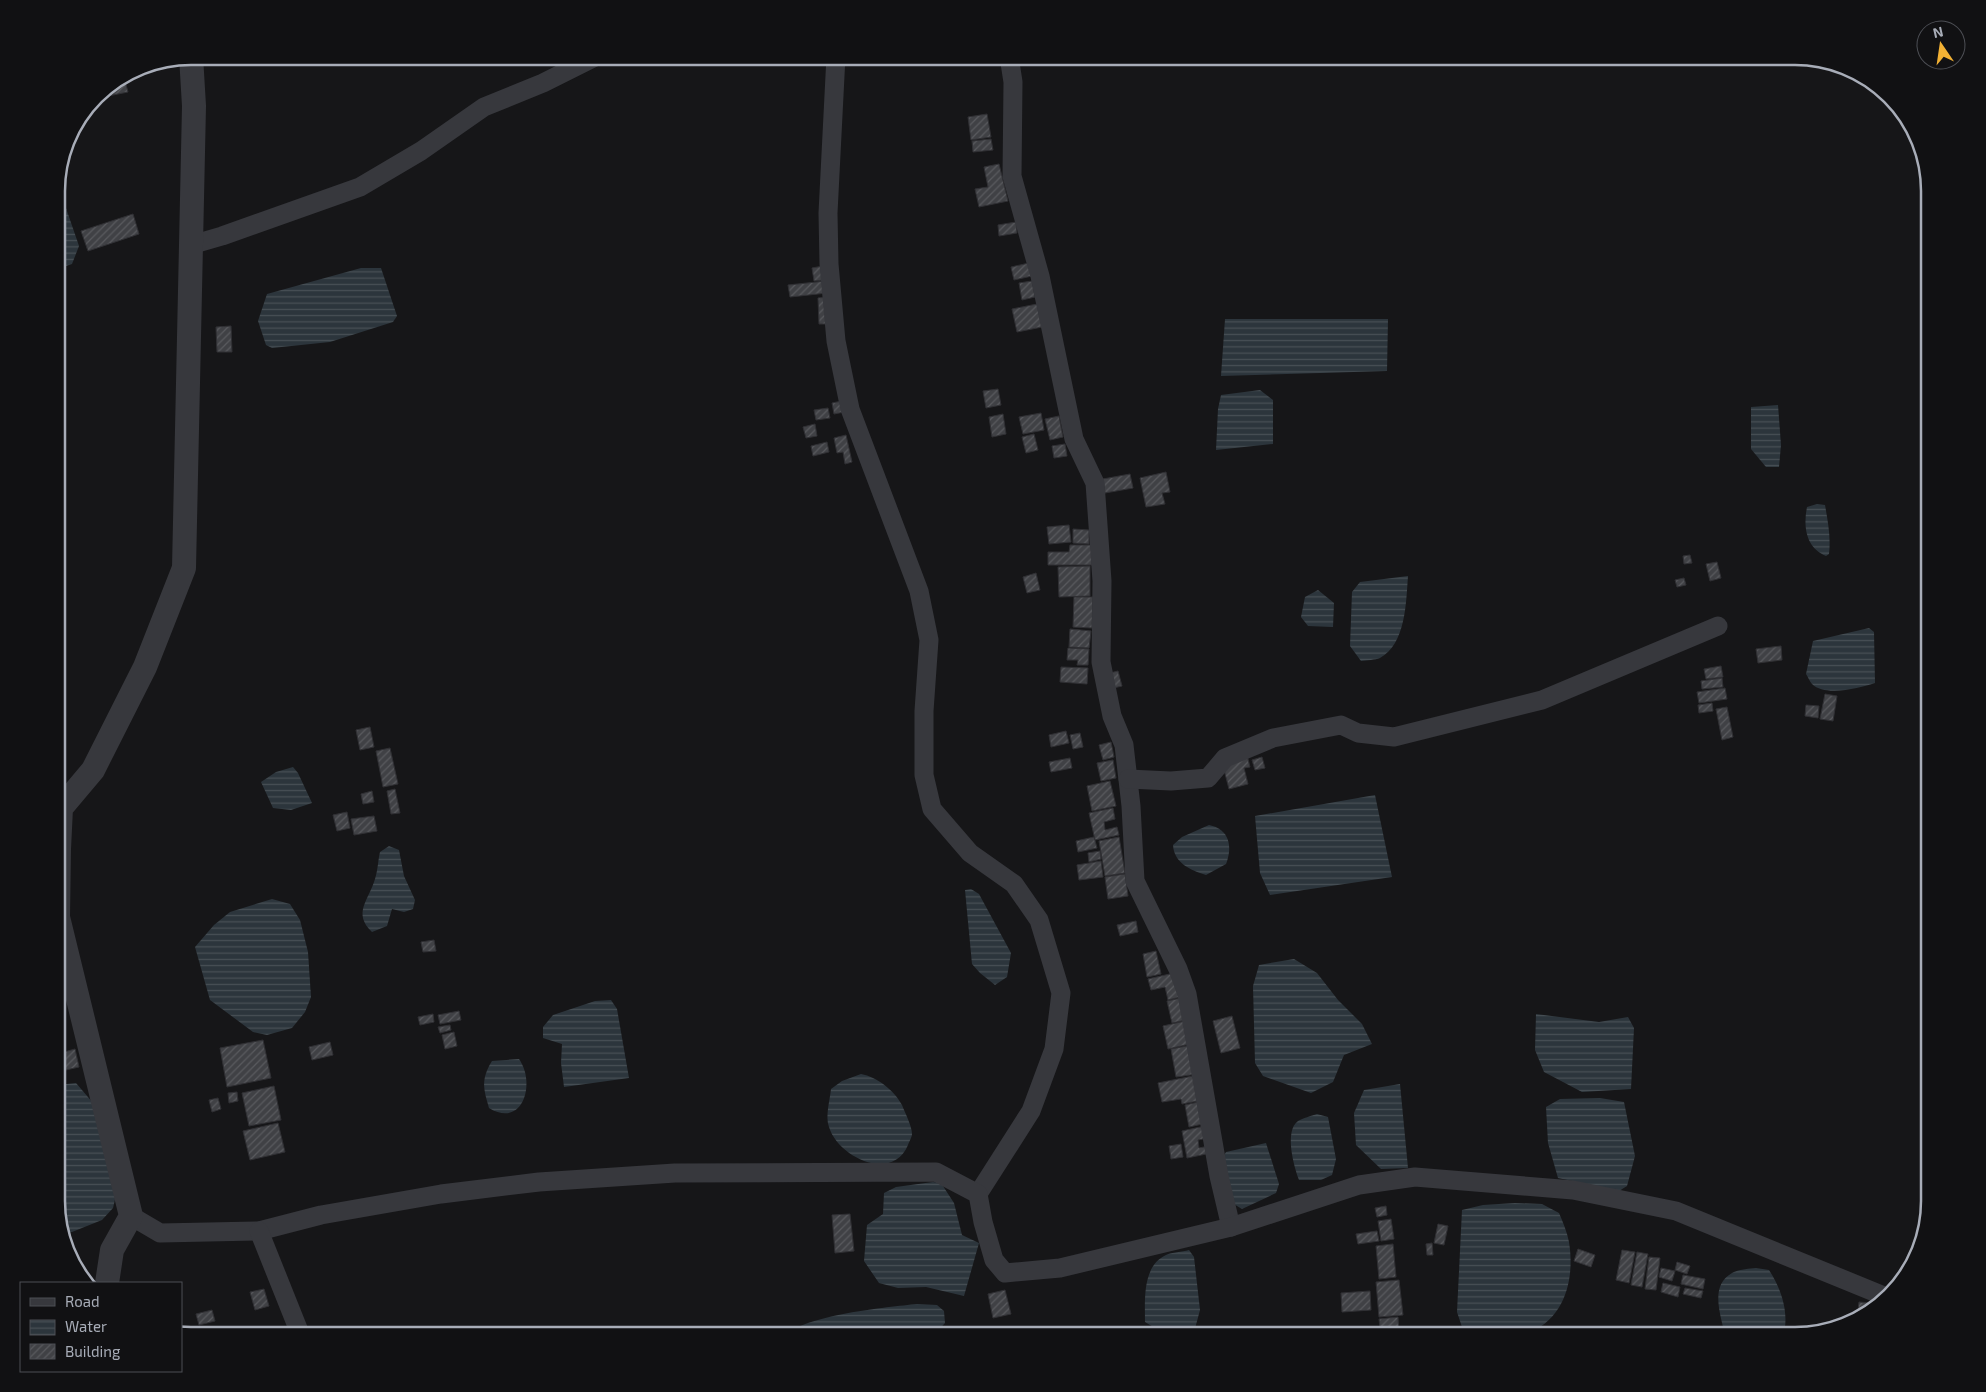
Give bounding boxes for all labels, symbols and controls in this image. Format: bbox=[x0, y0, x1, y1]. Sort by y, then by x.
north arrow bbox=[1916, 20, 1966, 70]
text: N bbox=[1931, 22, 1945, 41]
legend bbox=[20, 1282, 182, 1372]
text: Road bbox=[65, 1292, 100, 1310]
text: Water bbox=[65, 1317, 107, 1335]
text: Building bbox=[65, 1342, 121, 1360]

